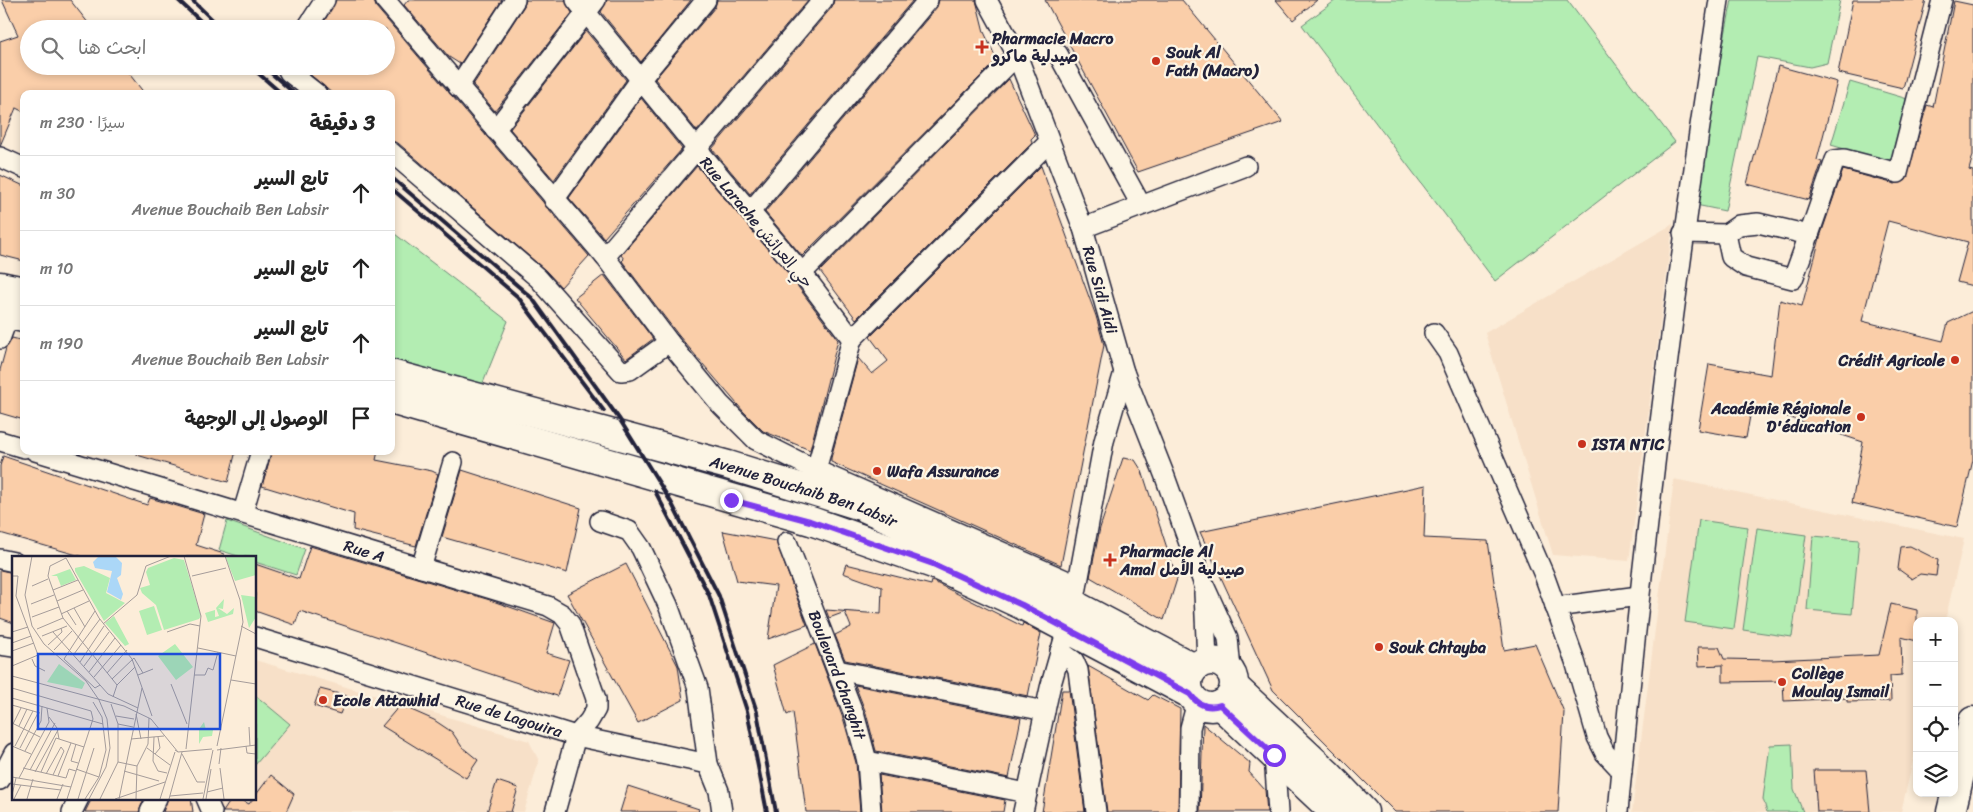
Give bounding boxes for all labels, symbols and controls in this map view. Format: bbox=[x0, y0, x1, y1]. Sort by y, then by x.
search box bbox=[20, 20, 395, 75]
place label: Pharmacie Macro صيدلية ماكرو bbox=[991, 24, 1113, 71]
text: ابحث هنا bbox=[78, 31, 146, 64]
icon: search bbox=[38, 34, 66, 62]
place label: Souk Al Fath (Macro) bbox=[1165, 38, 1259, 85]
marker: Pharmacie Macro صيدلية ماكرو bbox=[976, 41, 988, 53]
marker: Souk Al Fath (Macro) bbox=[1150, 55, 1162, 67]
text: 3 دقيقة bbox=[310, 104, 375, 142]
text: سيرًا · 230 m bbox=[40, 108, 125, 137]
street label: Rue Larache حي العرائش bbox=[692, 150, 821, 295]
text: تابع السير bbox=[255, 162, 328, 195]
text: 30 m bbox=[40, 179, 75, 208]
icon: ahead bbox=[347, 179, 375, 207]
text: Avenue Bouchaib Ben Labsir bbox=[132, 195, 328, 224]
street label: Rue Sidi Aidi bbox=[1074, 243, 1127, 338]
text: تابع السير bbox=[255, 252, 328, 285]
text: 10 m bbox=[40, 254, 73, 283]
icon: ahead bbox=[347, 254, 375, 282]
text: تابع السير bbox=[255, 312, 328, 345]
text: 190 m bbox=[40, 329, 83, 358]
icon: ahead bbox=[347, 329, 375, 357]
text: Avenue Bouchaib Ben Labsir bbox=[132, 345, 328, 374]
place label: Crédit Agricole bbox=[1838, 346, 1946, 375]
marker: Crédit Agricole bbox=[1949, 354, 1961, 366]
place label: Académie Régionale D'éducation bbox=[1710, 394, 1852, 441]
text: الوصول إلى الوجهة bbox=[185, 402, 328, 435]
icon: arrive bbox=[347, 404, 375, 432]
marker: Académie Régionale D'éducation bbox=[1855, 411, 1867, 423]
place label: ISTA NTIC bbox=[1591, 430, 1665, 459]
marker: ISTA NTIC bbox=[1576, 438, 1588, 450]
street label: Avenue Bouchaib Ben Labsir bbox=[706, 446, 904, 536]
place label: Wafa Assurance bbox=[887, 457, 1000, 486]
marker: Wafa Assurance bbox=[871, 465, 883, 477]
route end bbox=[720, 489, 743, 512]
street label: Rue A bbox=[340, 531, 388, 571]
place label: Pharmacie Al Amal صيدلية الأمل bbox=[1119, 537, 1245, 584]
marker: Pharmacie Al Amal صيدلية الأمل bbox=[1104, 554, 1116, 566]
inset map bbox=[12, 556, 256, 800]
street label: Boulevard Changhit bbox=[800, 606, 875, 743]
map controls bbox=[1913, 617, 1958, 797]
button: + bbox=[1913, 617, 1958, 662]
place label: Souk Chtayba bbox=[1388, 633, 1486, 662]
marker: Souk Chtayba bbox=[1373, 641, 1385, 653]
place label: Collège Moulay Ismail bbox=[1791, 659, 1890, 706]
button: − bbox=[1913, 662, 1958, 707]
marker: Collège Moulay Ismail bbox=[1776, 676, 1788, 688]
place label: Ecole Attawhid bbox=[333, 686, 440, 715]
street label: Rue de Lagouira bbox=[452, 686, 567, 746]
marker: Ecole Attawhid bbox=[317, 694, 329, 706]
button: locate bbox=[1913, 707, 1958, 752]
route start bbox=[1263, 744, 1286, 767]
button: layers bbox=[1913, 752, 1958, 797]

